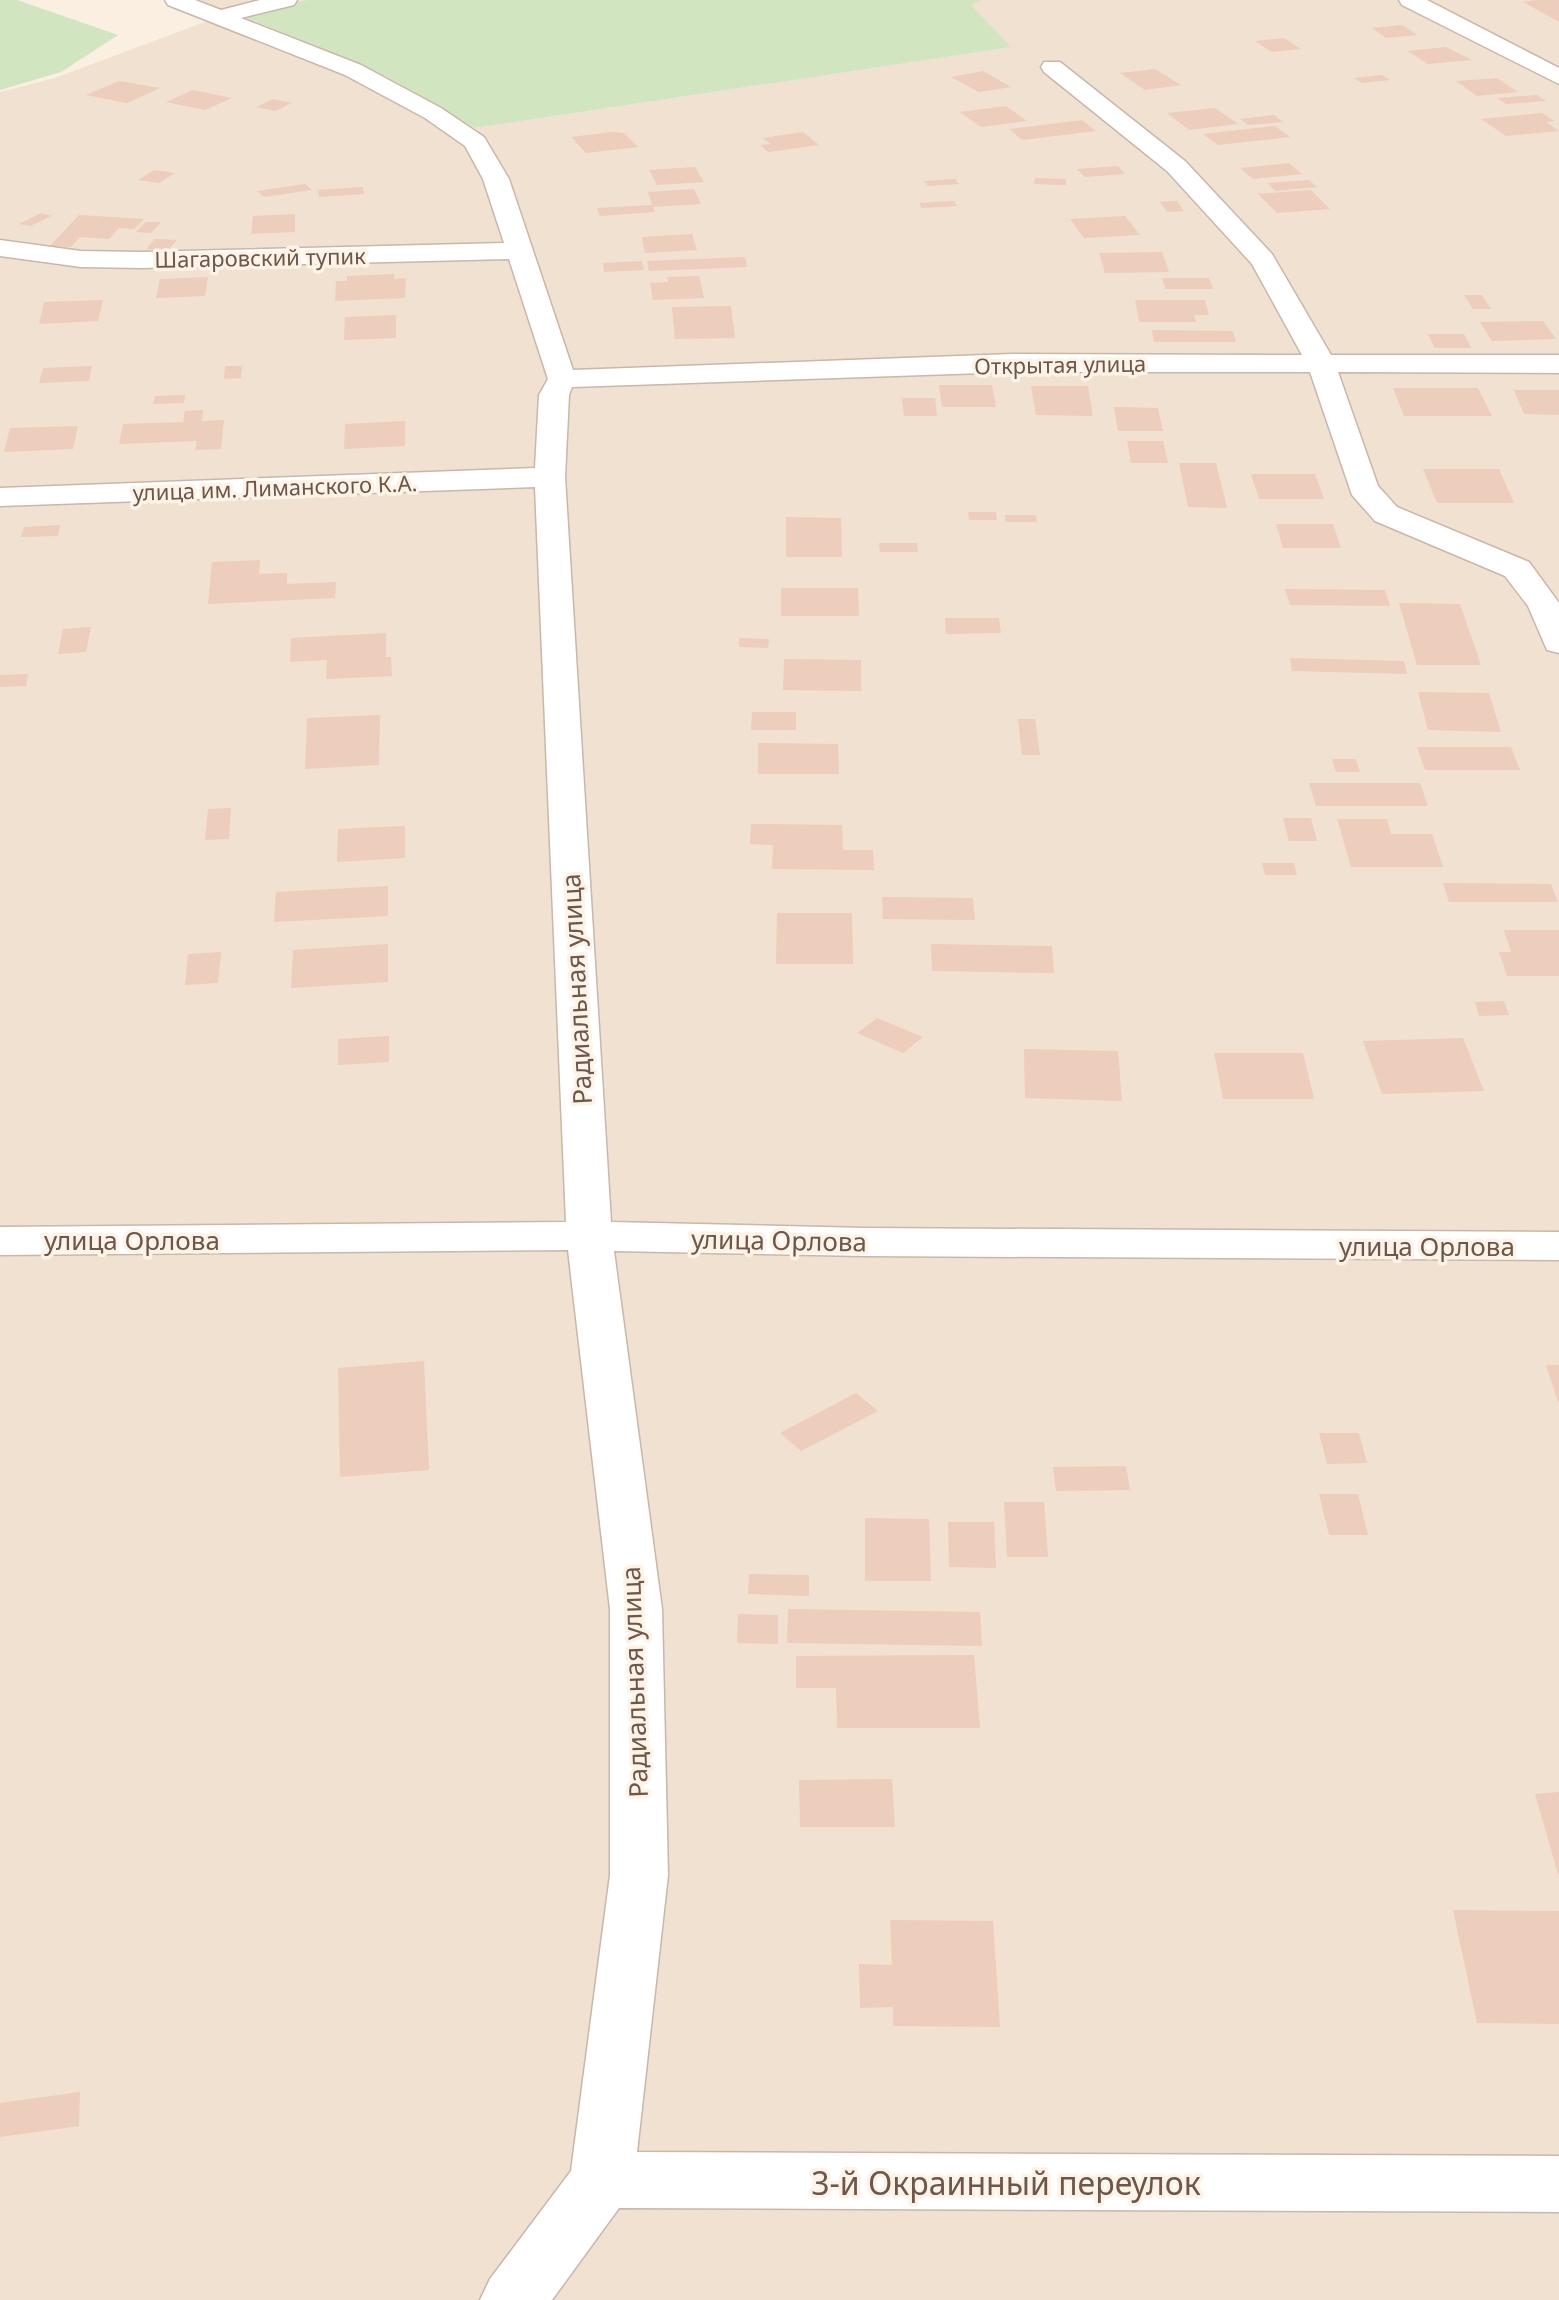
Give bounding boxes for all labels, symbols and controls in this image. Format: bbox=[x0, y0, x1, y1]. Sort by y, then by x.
street label: Шагаровский тупик bbox=[154, 240, 366, 274]
street label: Открытая улица bbox=[974, 348, 1146, 380]
street label: улица им. Лиманского К.А. bbox=[132, 467, 418, 507]
street label: Радиальная улица bbox=[552, 873, 600, 1105]
street label: улица Орлова bbox=[691, 1220, 867, 1260]
street label: улица Орлова bbox=[44, 1222, 220, 1258]
street label: улица Орлова bbox=[1339, 1228, 1515, 1264]
street label: Радиальная улица bbox=[612, 1566, 656, 1798]
street label: 3-й Окраинный переулок bbox=[811, 2161, 1201, 2204]

